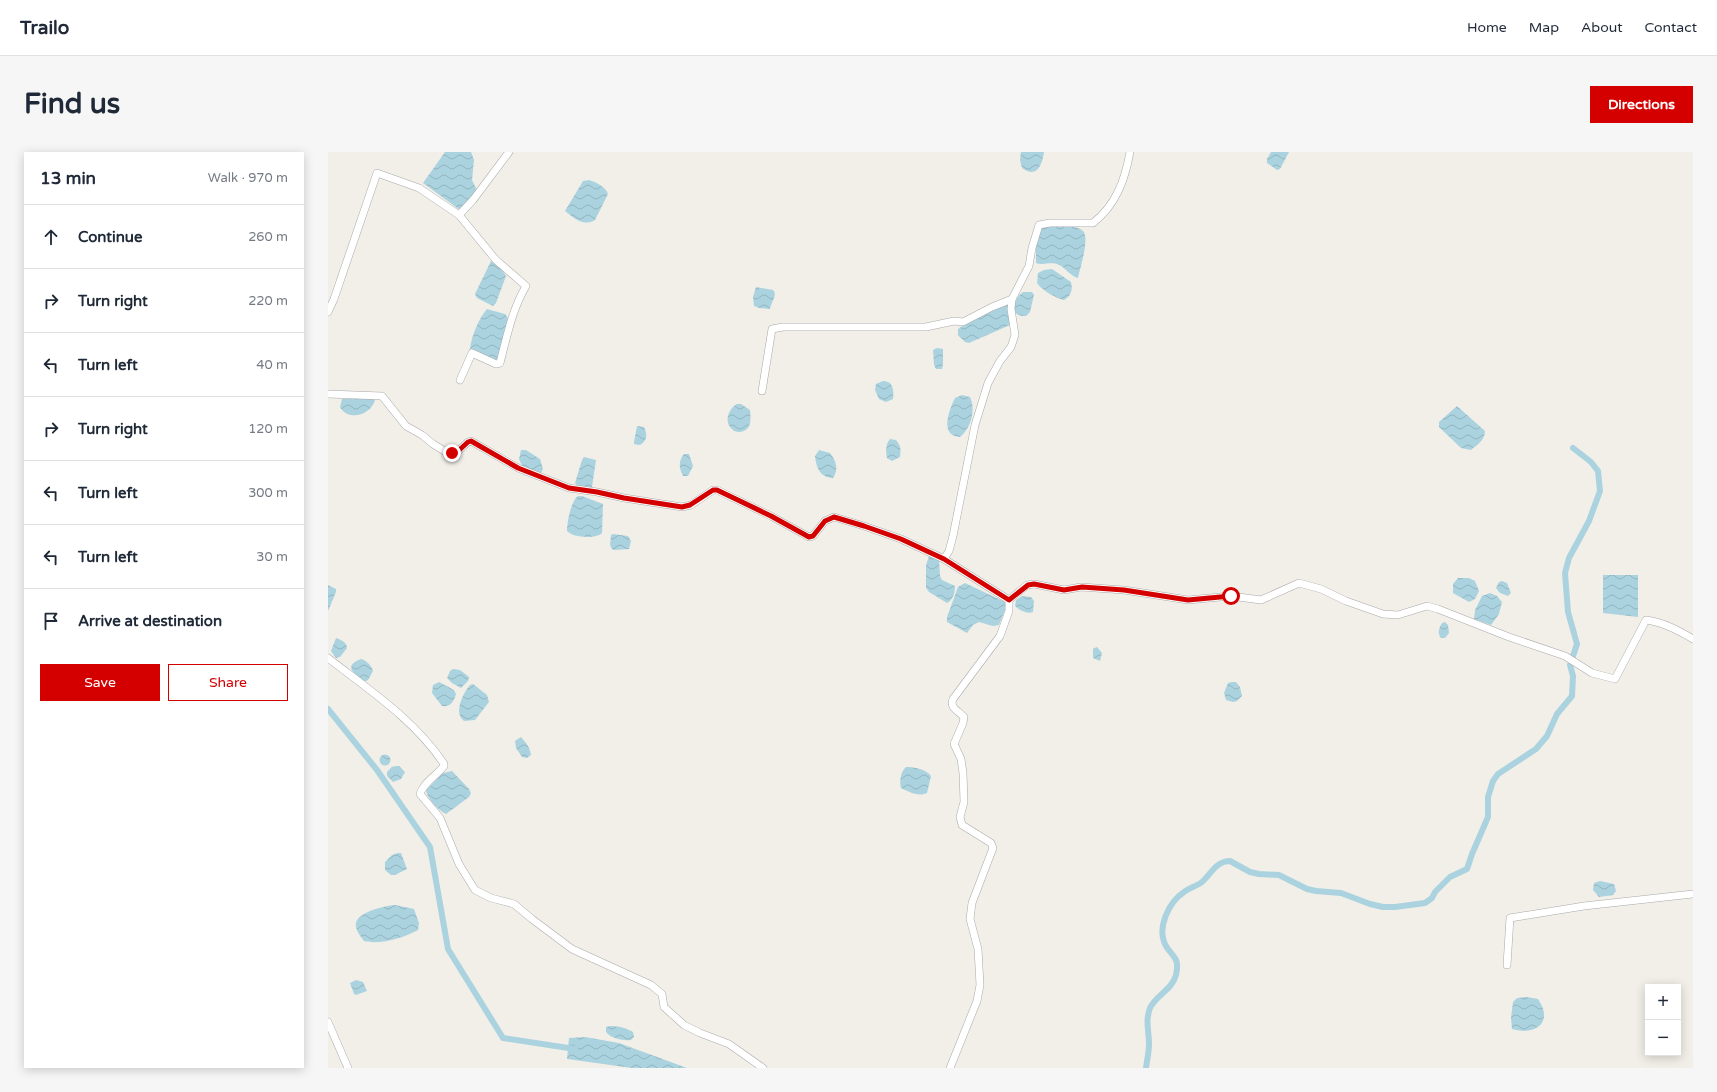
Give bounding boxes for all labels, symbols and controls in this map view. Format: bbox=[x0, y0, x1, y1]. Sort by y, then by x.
text: Trailo bbox=[20, 17, 69, 39]
text: Home bbox=[1467, 19, 1507, 36]
text: Map bbox=[1529, 19, 1559, 36]
text: About bbox=[1581, 19, 1623, 36]
text: Contact bbox=[1645, 19, 1697, 36]
button: Directions bbox=[1590, 86, 1693, 123]
text: Find us bbox=[24, 87, 120, 121]
text: 13 min bbox=[40, 168, 96, 189]
text: Walk · 970 m bbox=[208, 170, 288, 186]
icon: ahead bbox=[40, 226, 62, 248]
text: Continue bbox=[78, 228, 142, 246]
text: 260 m bbox=[248, 229, 288, 245]
icon: right bbox=[40, 290, 62, 312]
text: Turn right bbox=[78, 292, 148, 310]
text: 220 m bbox=[248, 293, 288, 309]
icon: left bbox=[40, 354, 62, 376]
text: Turn left bbox=[78, 356, 138, 374]
text: 40 m bbox=[256, 357, 288, 373]
icon: right bbox=[40, 418, 62, 440]
text: Turn right bbox=[78, 420, 148, 438]
text: 120 m bbox=[248, 421, 288, 437]
route end bbox=[443, 444, 461, 462]
icon: left bbox=[40, 482, 62, 504]
text: Turn left bbox=[78, 484, 138, 502]
text: 300 m bbox=[248, 485, 288, 501]
icon: left bbox=[40, 546, 62, 568]
text: Turn left bbox=[78, 548, 138, 566]
text: 30 m bbox=[256, 549, 288, 565]
route start bbox=[1222, 587, 1240, 605]
icon: arrive bbox=[40, 610, 62, 632]
text: Arrive at destination bbox=[78, 612, 222, 630]
button: Save bbox=[40, 664, 160, 701]
button: Share bbox=[168, 664, 288, 701]
map controls bbox=[1645, 984, 1681, 1056]
button: + bbox=[1645, 984, 1681, 1020]
button: − bbox=[1645, 1020, 1681, 1056]

